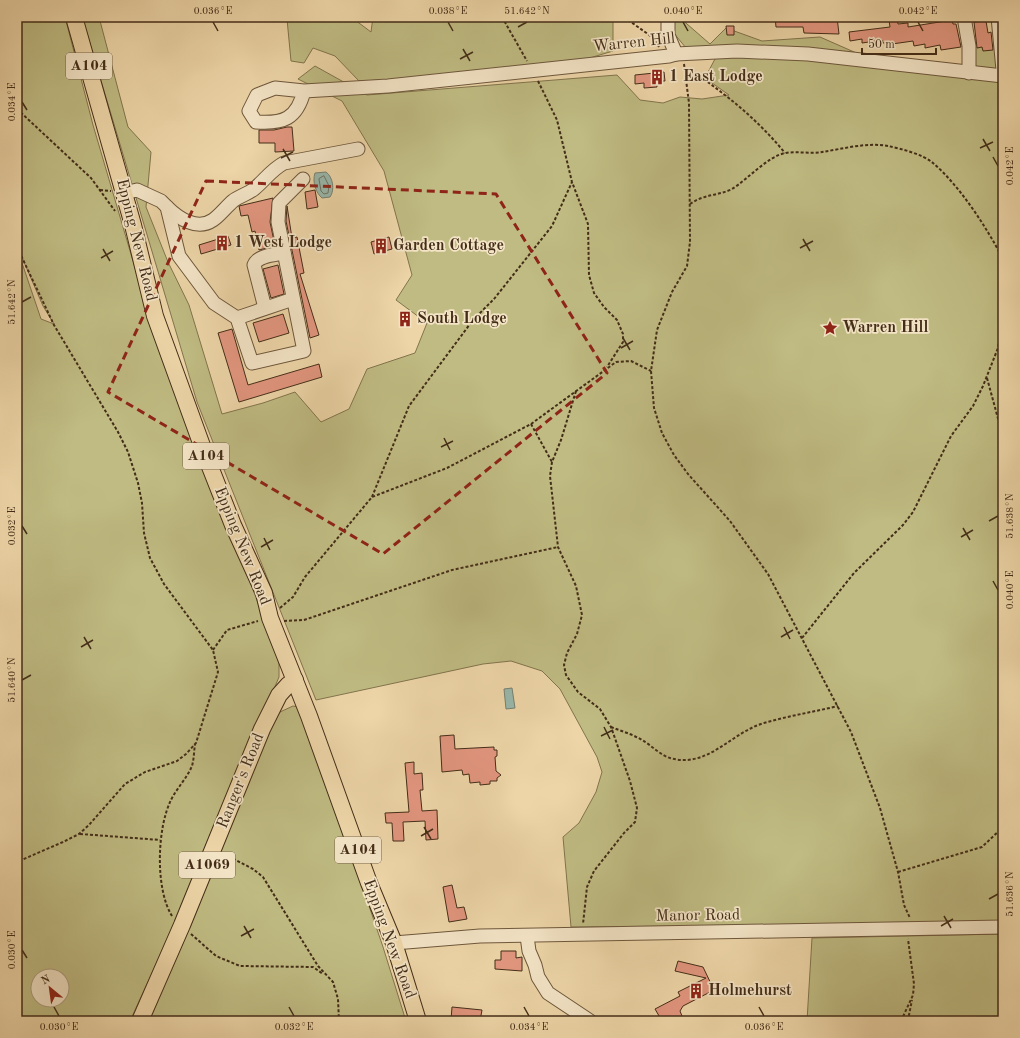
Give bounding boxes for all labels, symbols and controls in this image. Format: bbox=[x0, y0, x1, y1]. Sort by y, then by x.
text: 0.036°E bbox=[194, 6, 232, 16]
text: 0.038°E bbox=[429, 6, 467, 16]
text: 51.642°N bbox=[504, 6, 550, 16]
text: 0.040°E bbox=[664, 6, 702, 16]
text: 0.042°E bbox=[899, 6, 937, 16]
scale bar bbox=[862, 30, 936, 56]
street label: Warren Hill bbox=[592, 31, 676, 55]
text: 50 m bbox=[868, 38, 895, 51]
road number: A104 bbox=[66, 53, 112, 79]
building icon: 1 East Lodge bbox=[648, 68, 666, 86]
place label: 1 East Lodge bbox=[669, 69, 763, 85]
text: 0.034°E bbox=[7, 83, 17, 121]
text: 0.042°E bbox=[1005, 147, 1015, 185]
street label: Epping New Road bbox=[113, 177, 159, 303]
building icon: 1 West Lodge bbox=[213, 234, 231, 252]
place label: 1 West Lodge bbox=[234, 235, 332, 251]
building icon: Garden Cottage bbox=[372, 237, 390, 255]
place label: Garden Cottage bbox=[393, 238, 504, 254]
text: 51.642°N bbox=[7, 279, 17, 325]
building icon: South Lodge bbox=[396, 310, 414, 328]
place label: South Lodge bbox=[417, 311, 507, 327]
place icon: Warren Hill bbox=[821, 319, 839, 337]
place label: Warren Hill bbox=[842, 320, 928, 336]
road number: A104 bbox=[183, 443, 229, 469]
street label: Epping New Road bbox=[211, 485, 273, 607]
text: 51.638°N bbox=[1005, 493, 1015, 539]
text: 0.032°E bbox=[7, 507, 17, 545]
text: 0.040°E bbox=[1005, 571, 1015, 609]
text: 51.640°N bbox=[7, 657, 17, 703]
street label: Ranger's Road bbox=[215, 731, 267, 831]
road number: A104 bbox=[335, 837, 381, 863]
road number: A1069 bbox=[179, 852, 235, 878]
text: 51.636°N bbox=[1005, 871, 1015, 917]
street label: Epping New Road bbox=[360, 877, 418, 1001]
street label: Manor Road bbox=[656, 907, 740, 925]
text: 0.030°E bbox=[7, 931, 17, 969]
north arrow bbox=[30, 968, 70, 1008]
text: N bbox=[40, 973, 53, 987]
building icon: Holmehurst bbox=[687, 982, 705, 1000]
place label: Holmehurst bbox=[708, 983, 792, 999]
text: 0.030°E bbox=[40, 1022, 78, 1032]
text: 0.032°E bbox=[275, 1022, 313, 1032]
text: 0.034°E bbox=[510, 1022, 548, 1032]
text: 0.036°E bbox=[745, 1022, 783, 1032]

